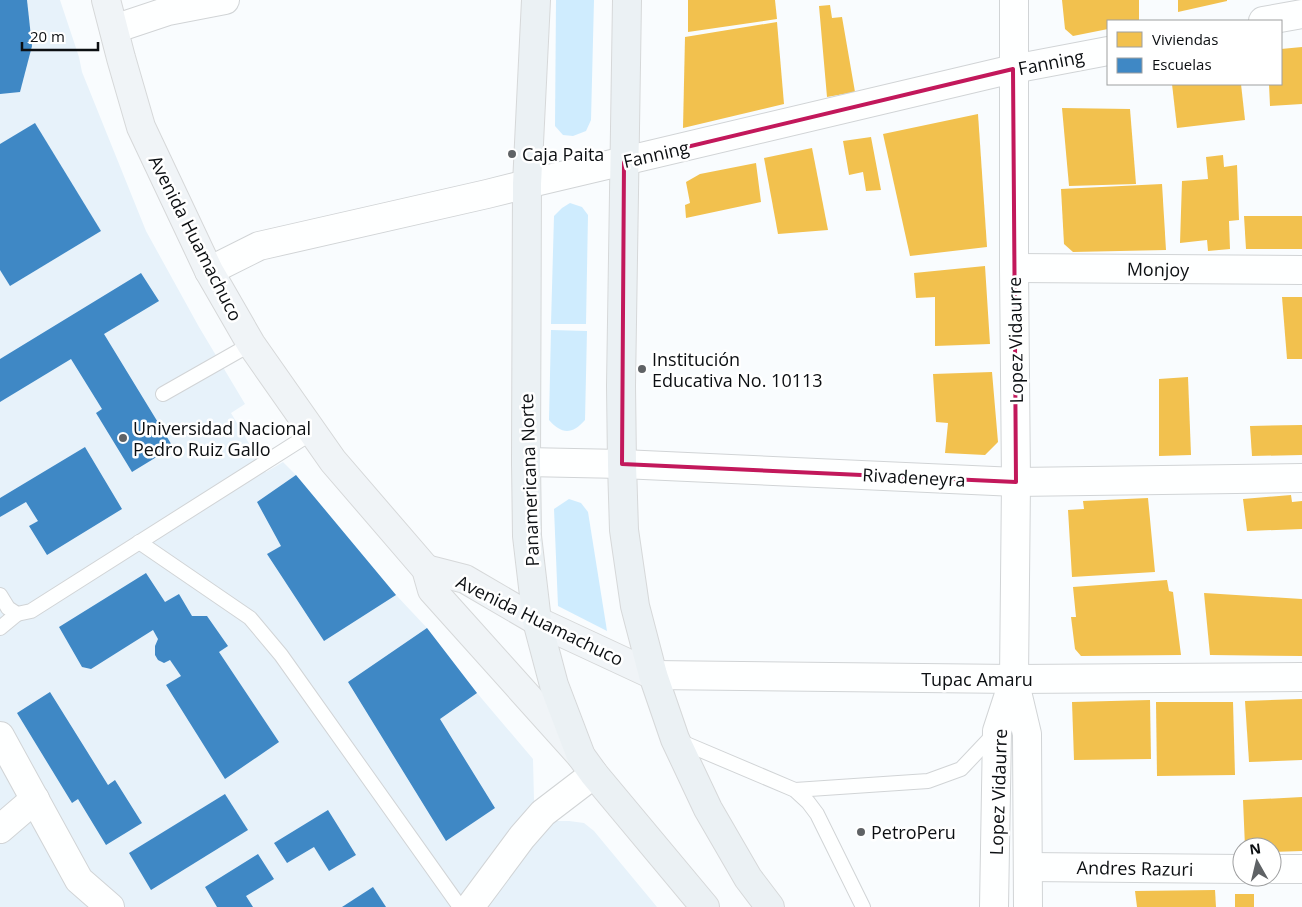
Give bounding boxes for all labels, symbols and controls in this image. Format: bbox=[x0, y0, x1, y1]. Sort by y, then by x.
scale bar bbox=[22, 20, 99, 52]
legend bbox=[1107, 20, 1282, 85]
text: 20 m bbox=[30, 26, 65, 46]
text: Viviendas bbox=[1152, 29, 1218, 49]
street label: Fanning bbox=[1016, 44, 1086, 80]
text: Escuelas bbox=[1152, 54, 1212, 74]
street label: Fanning bbox=[621, 135, 691, 173]
place label: Caja Paita bbox=[522, 142, 604, 166]
marker: Caja Paita bbox=[506, 148, 518, 160]
street label: Avenida Huamachuco bbox=[144, 151, 248, 325]
street label: Monjoy bbox=[1127, 256, 1190, 282]
street label: Lopez Vidaurre bbox=[1002, 276, 1028, 404]
place label: Institución Educativa No. 10113 bbox=[652, 347, 823, 392]
marker: Institución Educativa No. 10113 bbox=[636, 363, 648, 375]
street label: Panamericana Norte bbox=[514, 393, 544, 567]
place label: Universidad Nacional Pedro Ruiz Gallo bbox=[133, 416, 311, 461]
marker: Universidad Nacional Pedro Ruiz Gallo bbox=[117, 432, 129, 444]
street label: Rivadeneyra bbox=[862, 462, 966, 492]
street label: Avenida Huamachuco bbox=[453, 569, 627, 671]
street label: Tupac Amaru bbox=[921, 667, 1033, 691]
street label: Lopez Vidaurre bbox=[984, 728, 1012, 856]
place label: PetroPeru bbox=[871, 820, 956, 844]
marker: PetroPeru bbox=[855, 826, 867, 838]
north arrow bbox=[1232, 837, 1282, 887]
text: N bbox=[1248, 838, 1262, 859]
street label: Andres Razuri bbox=[1076, 855, 1194, 881]

